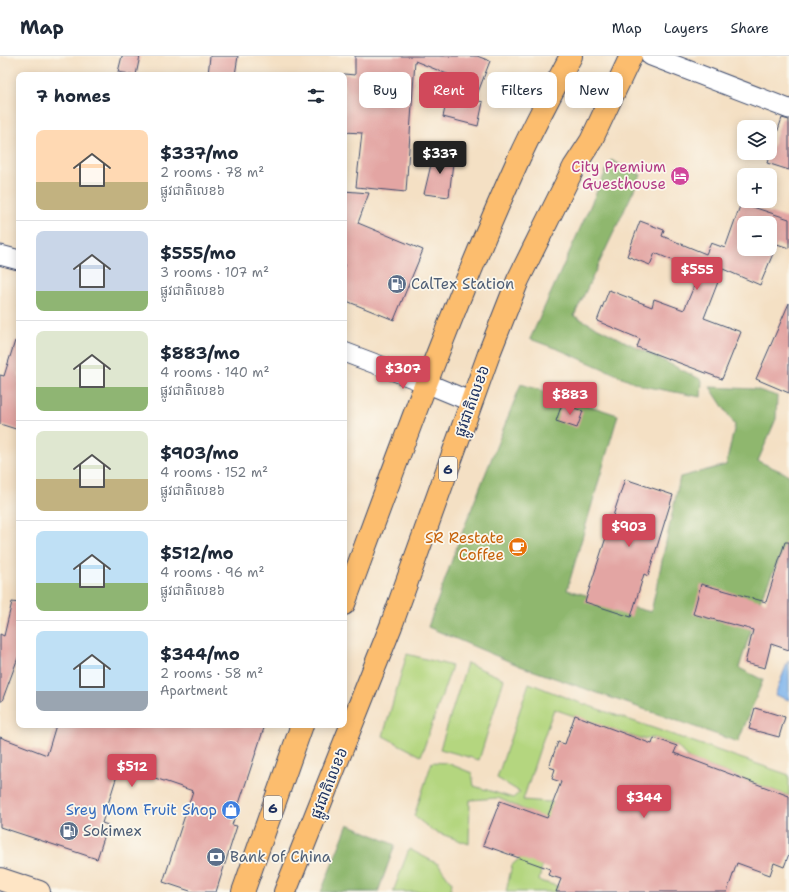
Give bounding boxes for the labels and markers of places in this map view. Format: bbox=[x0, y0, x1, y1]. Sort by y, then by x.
pin: $337 bbox=[416, 141, 464, 175]
place label: City Premium Guesthouse bbox=[571, 157, 666, 194]
hotel icon: City Premium Guesthouse bbox=[669, 165, 691, 187]
pin: $555 bbox=[673, 257, 721, 291]
fuel station icon: CalTex Station bbox=[386, 273, 408, 295]
place label: CalTex Station bbox=[411, 274, 514, 294]
pin: $307 bbox=[379, 356, 427, 390]
pin: $883 bbox=[546, 382, 594, 416]
pin: $903 bbox=[605, 514, 653, 548]
place label: SR Restate Coffee bbox=[425, 528, 504, 565]
cafe icon: SR Restate Coffee bbox=[507, 536, 529, 558]
pin: $512 bbox=[108, 754, 156, 788]
pin: $344 bbox=[620, 785, 668, 819]
shop icon: Srey Mom Fruit Shop bbox=[220, 799, 242, 821]
place label: Srey Mom Fruit Shop bbox=[66, 800, 217, 820]
fuel station icon: Sokimex bbox=[58, 820, 80, 842]
place label: Sokimex bbox=[83, 821, 142, 841]
bank icon: Bank of China bbox=[205, 846, 227, 868]
place label: Bank of China bbox=[230, 847, 332, 867]

